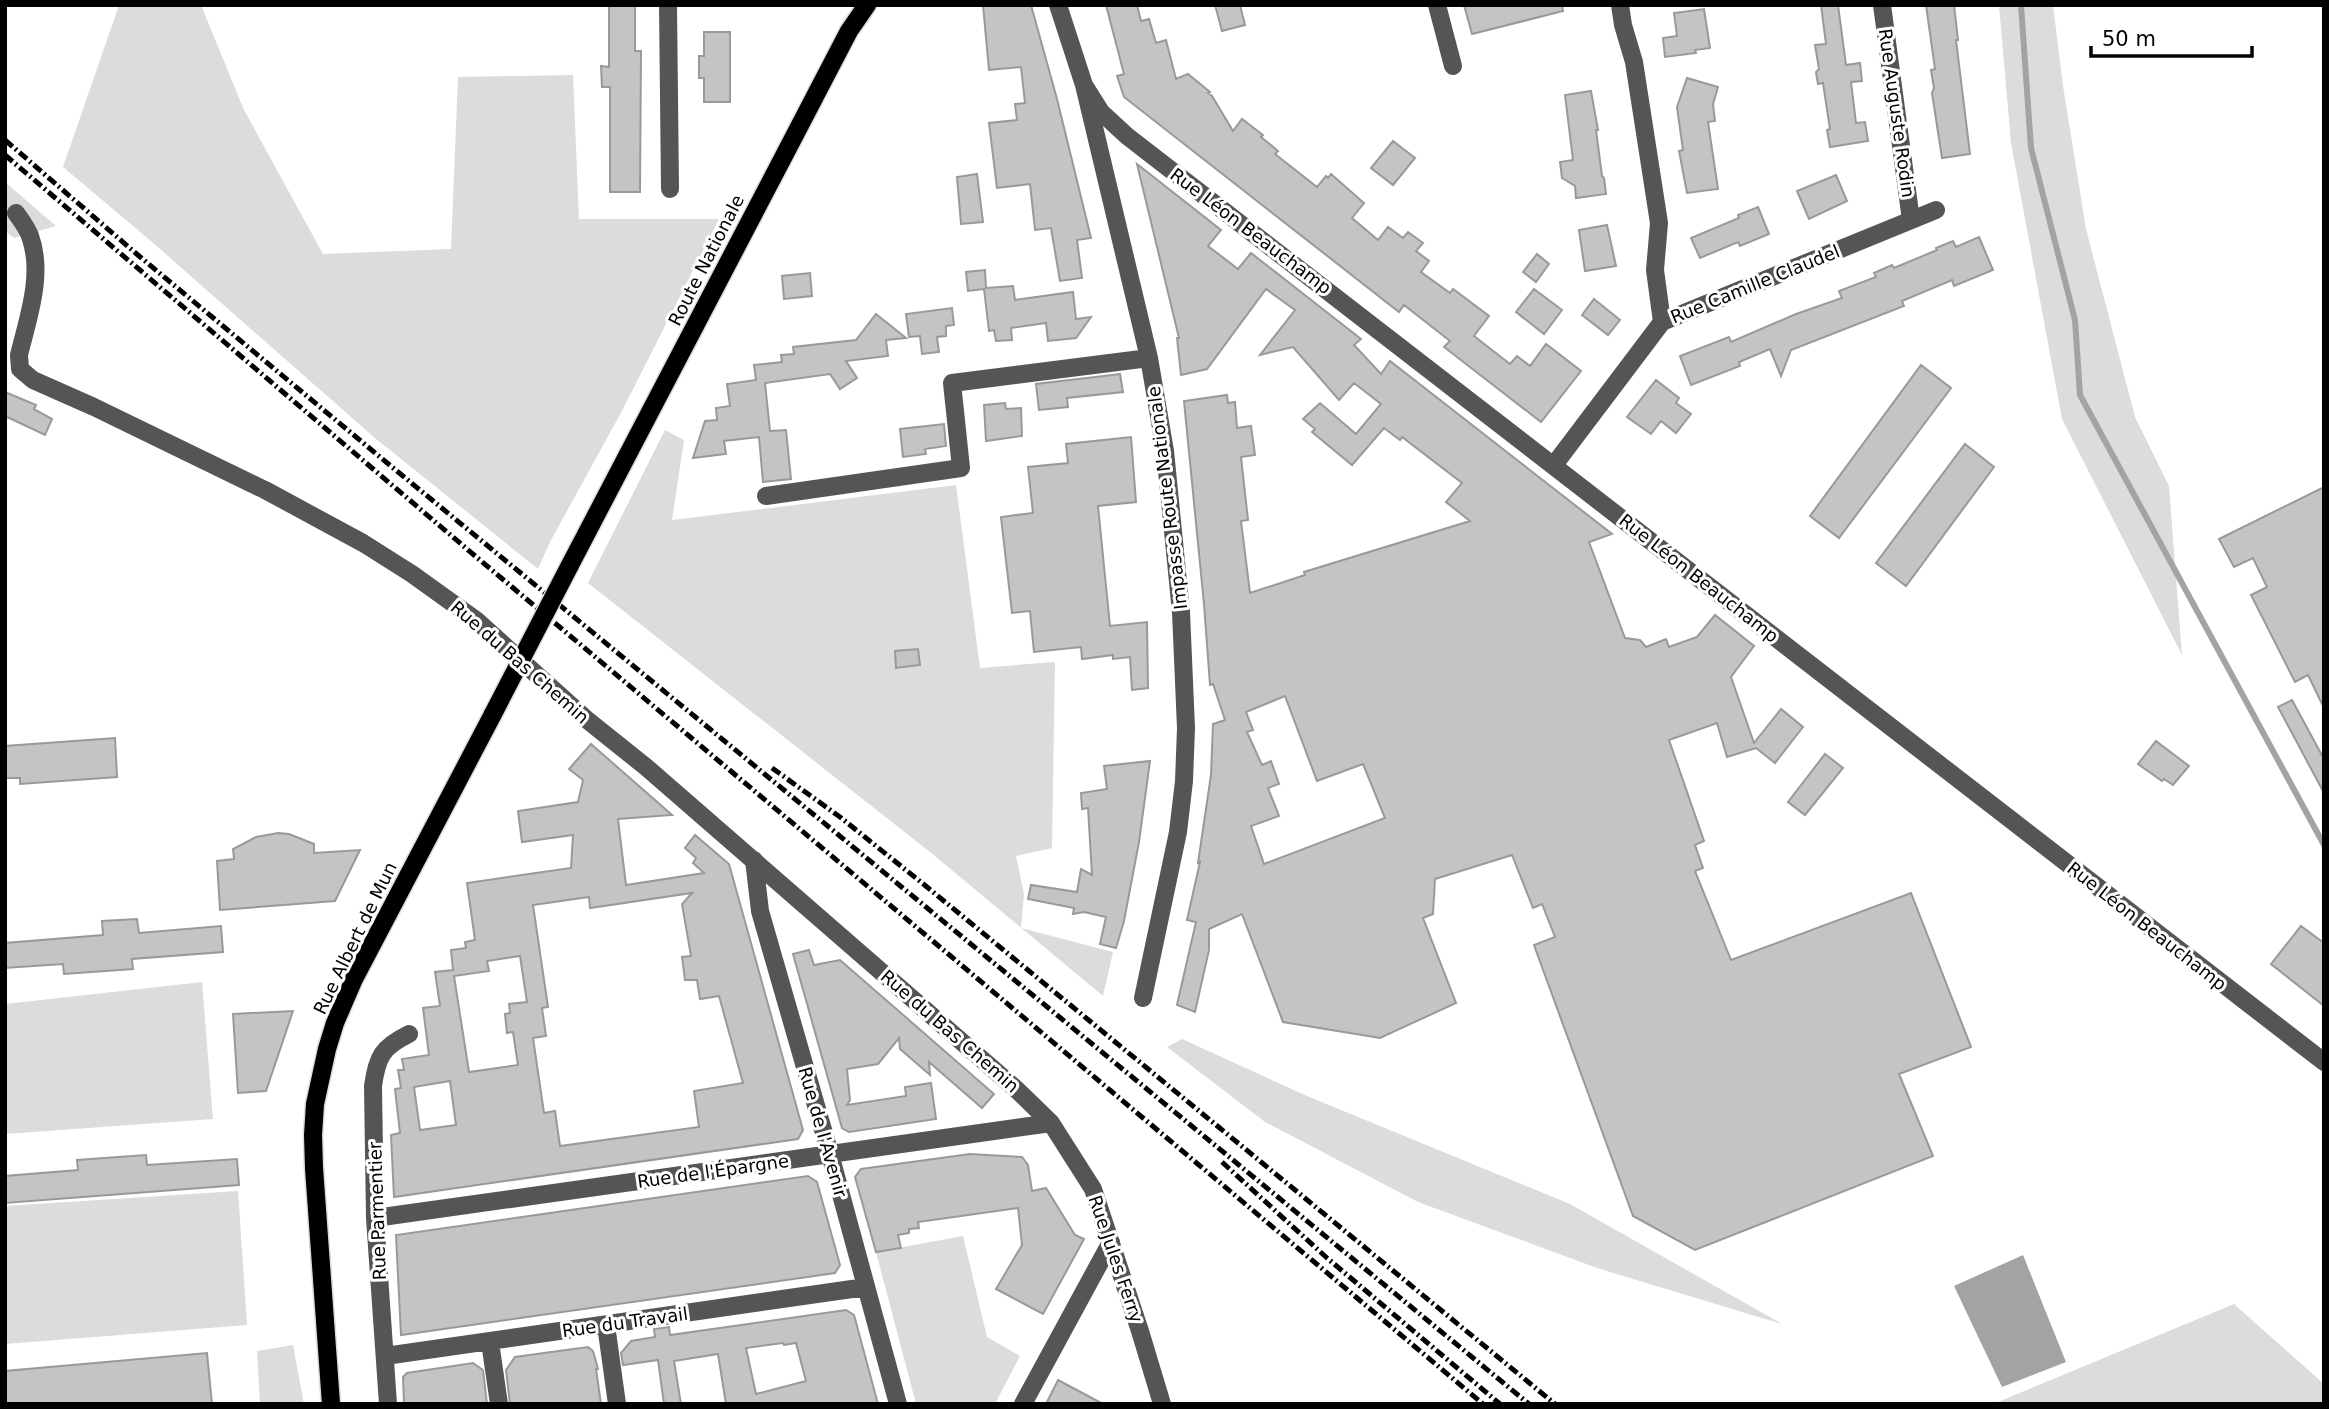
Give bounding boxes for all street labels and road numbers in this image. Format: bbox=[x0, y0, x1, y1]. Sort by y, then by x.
street label: Rue Auguste Rodin bbox=[1875, 27, 1919, 199]
street label: Rue Léon Beauchamp bbox=[1166, 164, 1336, 298]
street label: Route Nationale bbox=[664, 191, 748, 329]
street label: Rue Camille Claudel bbox=[1667, 240, 1843, 328]
street label: Impasse Route Nationale bbox=[1143, 385, 1191, 611]
street label: Rue Léon Beauchamp bbox=[1615, 509, 1783, 647]
street label: Rue du Bas Chemin bbox=[447, 596, 593, 728]
street label: Rue Léon Beauchamp bbox=[2063, 857, 2231, 995]
street label: Rue Albert de Mun bbox=[309, 859, 401, 1017]
street label: Rue du Bas Chemin bbox=[877, 965, 1023, 1097]
street label: Rue de l'Avenir bbox=[794, 1064, 852, 1200]
street label: Rue Parmentier bbox=[364, 1141, 390, 1281]
street label: Rue de l'Épargne bbox=[636, 1150, 790, 1192]
street label: Rue Jules Ferry bbox=[1084, 1193, 1148, 1326]
street label: Rue du Travail bbox=[561, 1303, 689, 1341]

